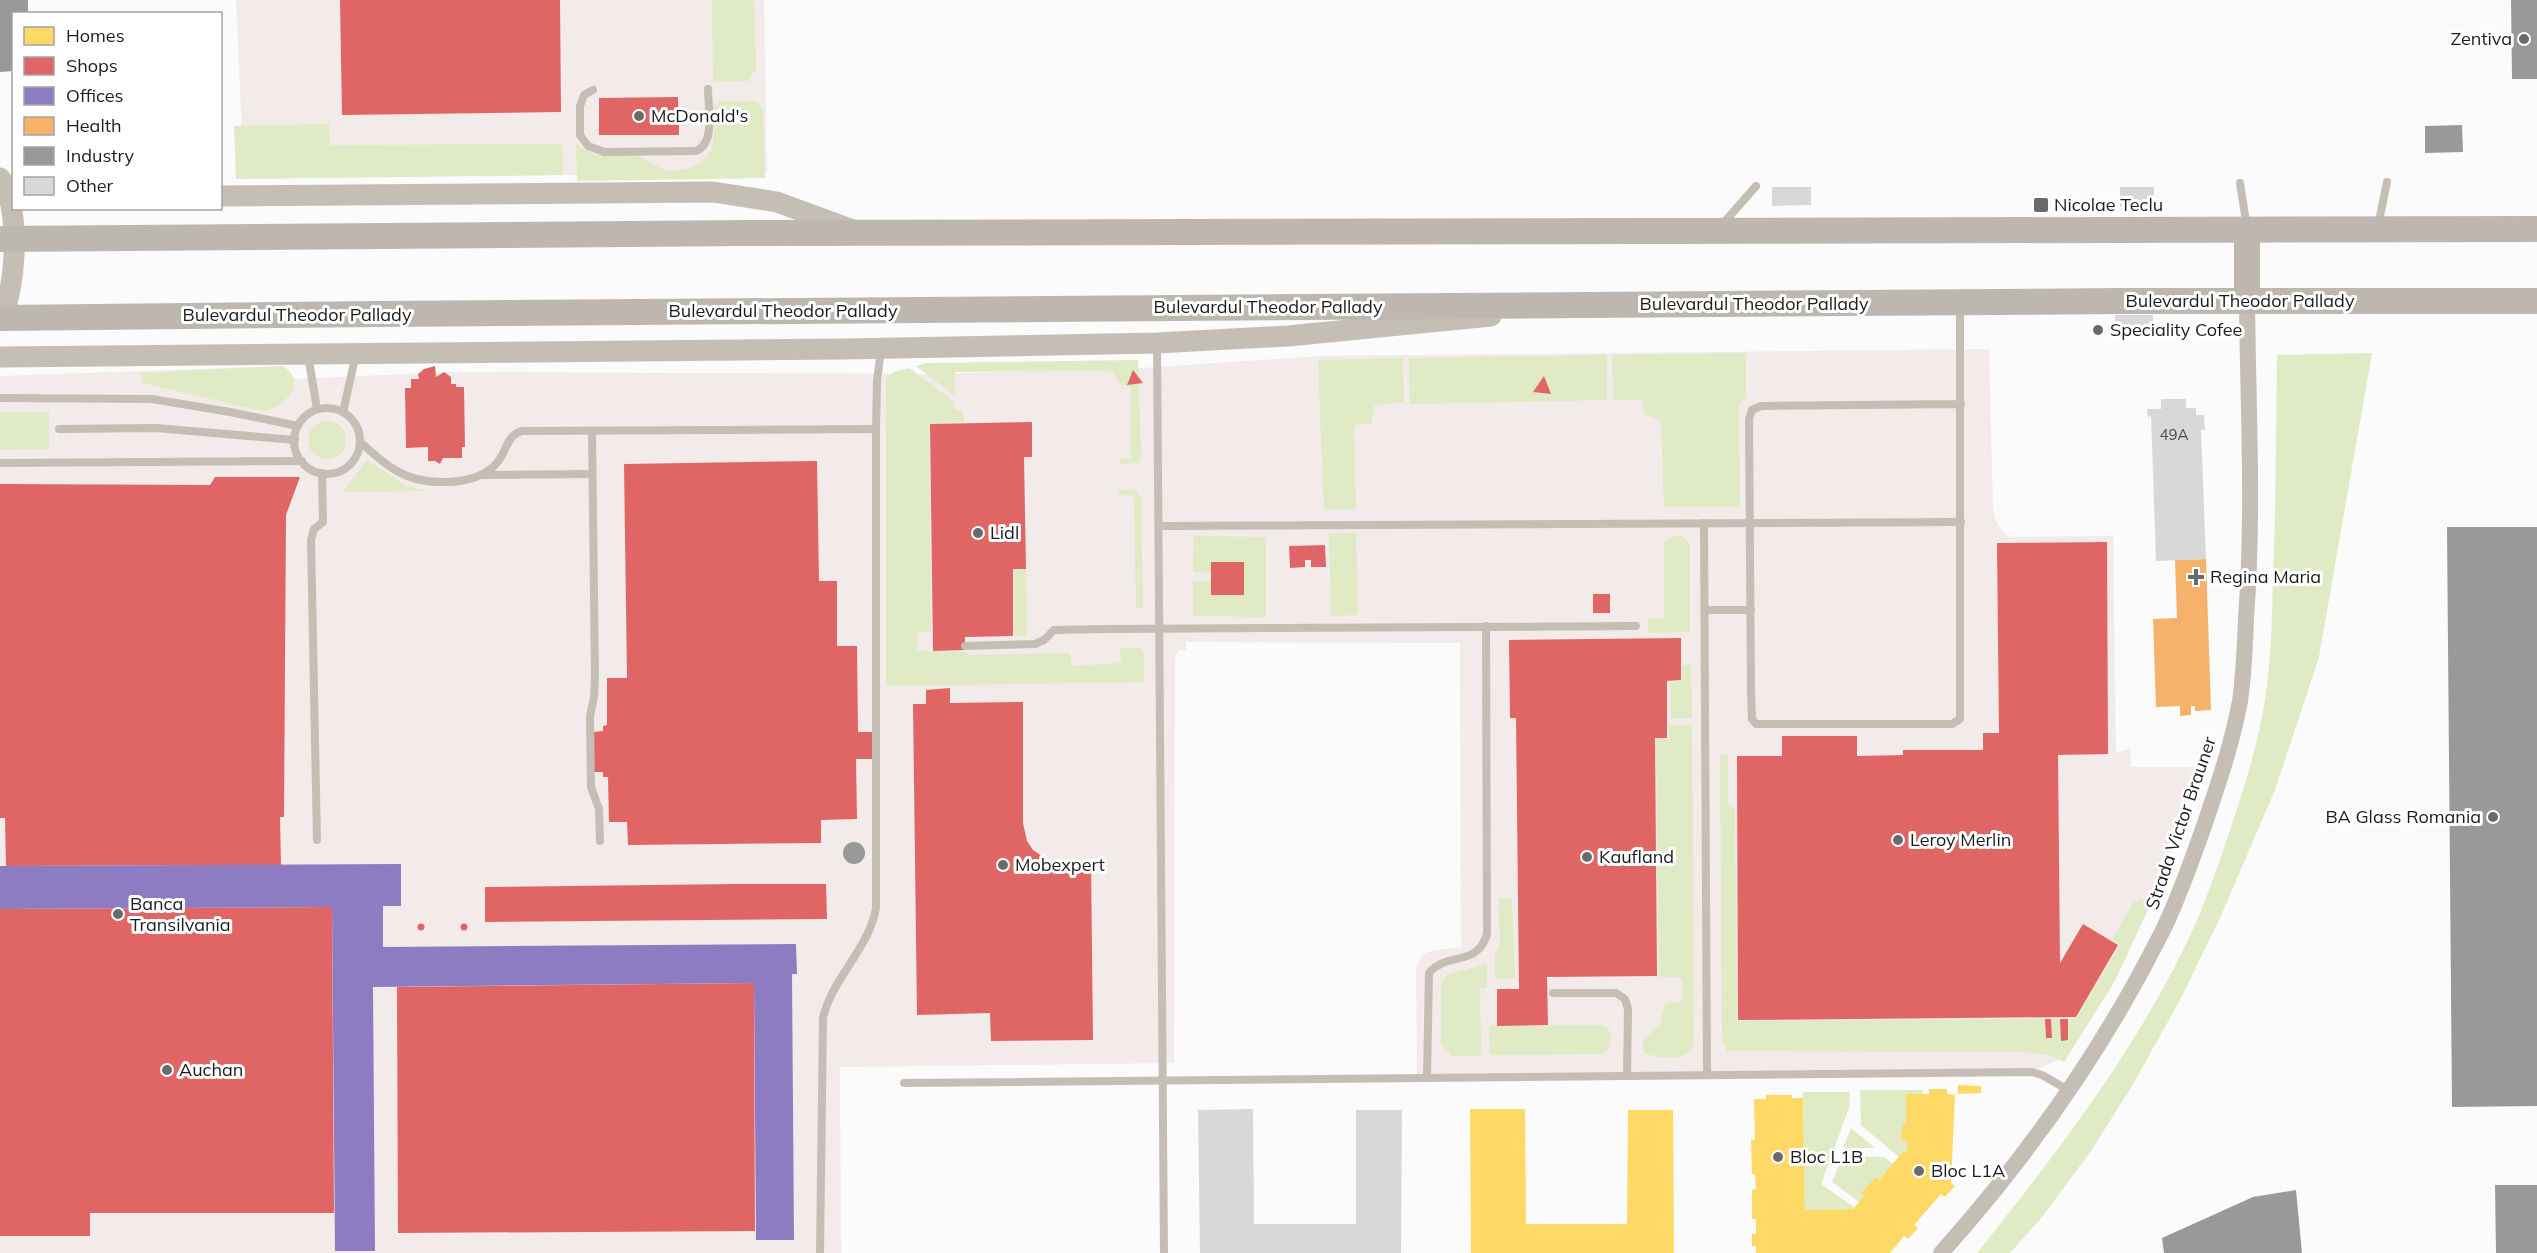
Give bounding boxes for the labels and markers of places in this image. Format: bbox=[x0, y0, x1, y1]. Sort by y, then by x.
place label: Zentiva bbox=[2450, 27, 2512, 50]
marker: Zentiva bbox=[2517, 32, 2531, 46]
place label: McDonald's bbox=[651, 104, 748, 127]
marker: McDonald's bbox=[632, 109, 646, 123]
place label: Nicolae Teclu bbox=[2054, 193, 2163, 216]
marker: Nicolae Teclu bbox=[2032, 196, 2050, 214]
place label: Speciality Cofee bbox=[2110, 318, 2242, 341]
marker: Speciality Cofee bbox=[2091, 323, 2105, 337]
place label: Lidl bbox=[990, 521, 1019, 544]
marker: Lidl bbox=[971, 526, 985, 540]
place label: Regina Maria bbox=[2210, 565, 2321, 588]
marker: Regina Maria bbox=[2187, 568, 2205, 586]
place label: BA Glass Romania bbox=[2325, 805, 2481, 828]
marker: BA Glass Romania bbox=[2486, 810, 2500, 824]
place label: Leroy Merlin bbox=[1910, 828, 2011, 851]
marker: Leroy Merlin bbox=[1891, 833, 1905, 847]
place label: Kaufland bbox=[1599, 845, 1674, 868]
marker: Kaufland bbox=[1580, 850, 1594, 864]
place label: Mobexpert bbox=[1015, 853, 1105, 876]
marker: Mobexpert bbox=[996, 858, 1010, 872]
place label: Banca Transilvania bbox=[130, 892, 231, 936]
marker: Banca Transilvania bbox=[111, 907, 125, 921]
place label: Auchan bbox=[179, 1058, 243, 1081]
marker: Auchan bbox=[160, 1063, 174, 1077]
place label: Bloc L1B bbox=[1790, 1145, 1863, 1168]
marker: Bloc L1B bbox=[1771, 1150, 1785, 1164]
place label: Bloc L1A bbox=[1931, 1159, 2005, 1182]
marker: Bloc L1A bbox=[1912, 1164, 1926, 1178]

